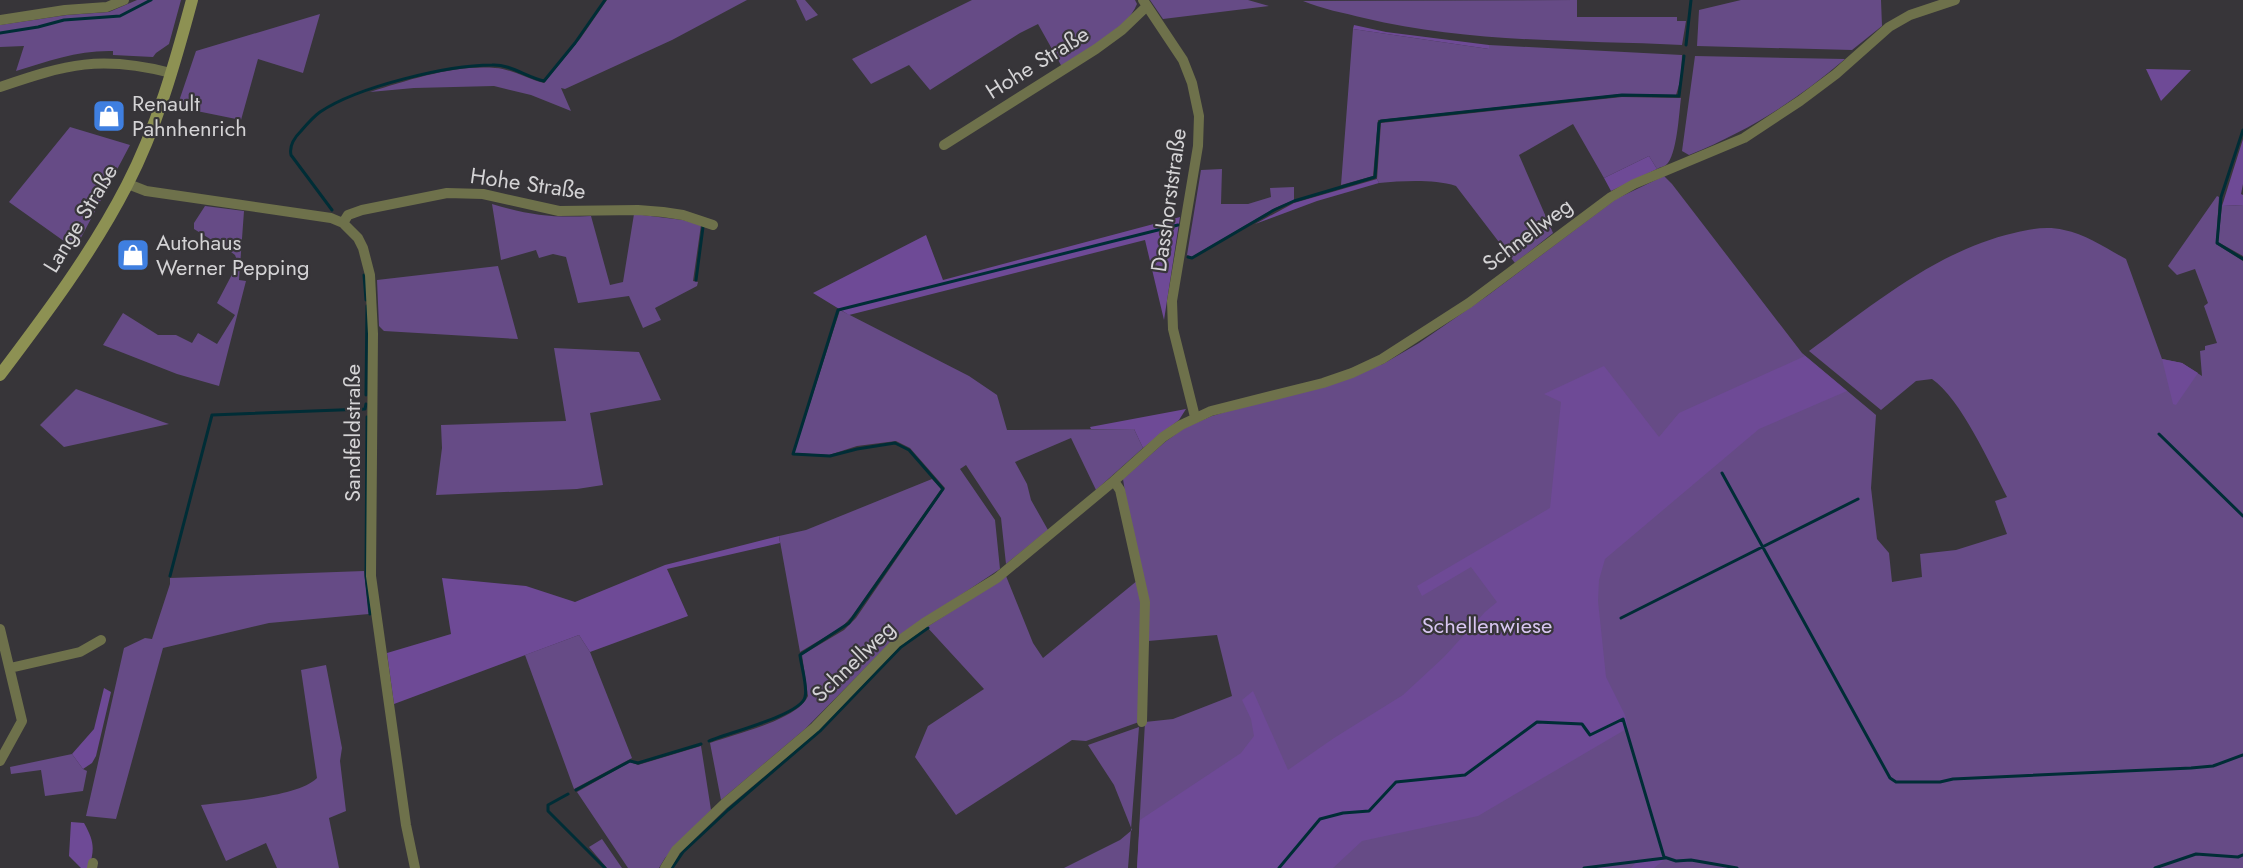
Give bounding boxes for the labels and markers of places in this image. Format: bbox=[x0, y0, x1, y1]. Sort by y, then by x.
place label: Renault Pahnhenrich bbox=[132, 87, 247, 144]
shop icon: Renault Pahnhenrich bbox=[91, 98, 127, 134]
place label: Autohaus Werner Pepping bbox=[156, 226, 310, 283]
shop icon: Autohaus Werner Pepping bbox=[115, 237, 151, 273]

